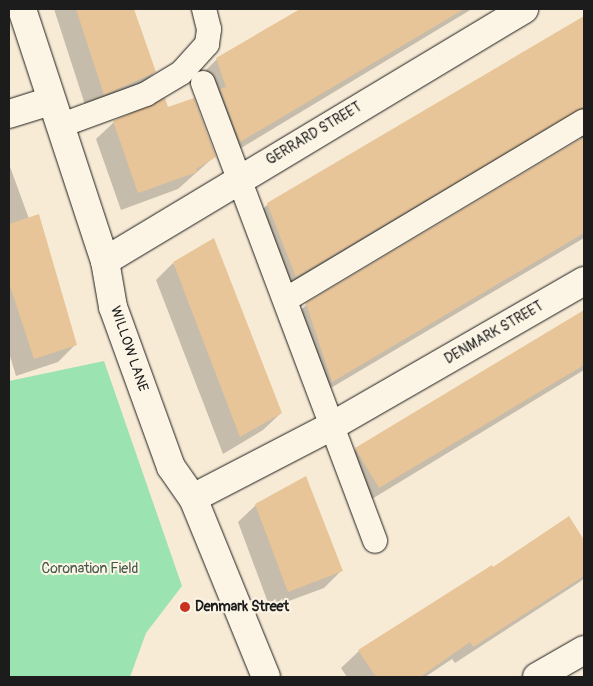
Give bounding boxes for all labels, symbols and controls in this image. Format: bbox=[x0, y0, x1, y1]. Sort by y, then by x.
street label: GERRARD STREET bbox=[263, 99, 365, 169]
street label: DENMARK STREET bbox=[442, 298, 546, 368]
street label: WILLOW LANE bbox=[107, 304, 151, 394]
park label: Coronation Field bbox=[42, 561, 138, 577]
place label: Denmark Street bbox=[195, 599, 289, 615]
marker: Denmark Street bbox=[179, 601, 191, 613]

